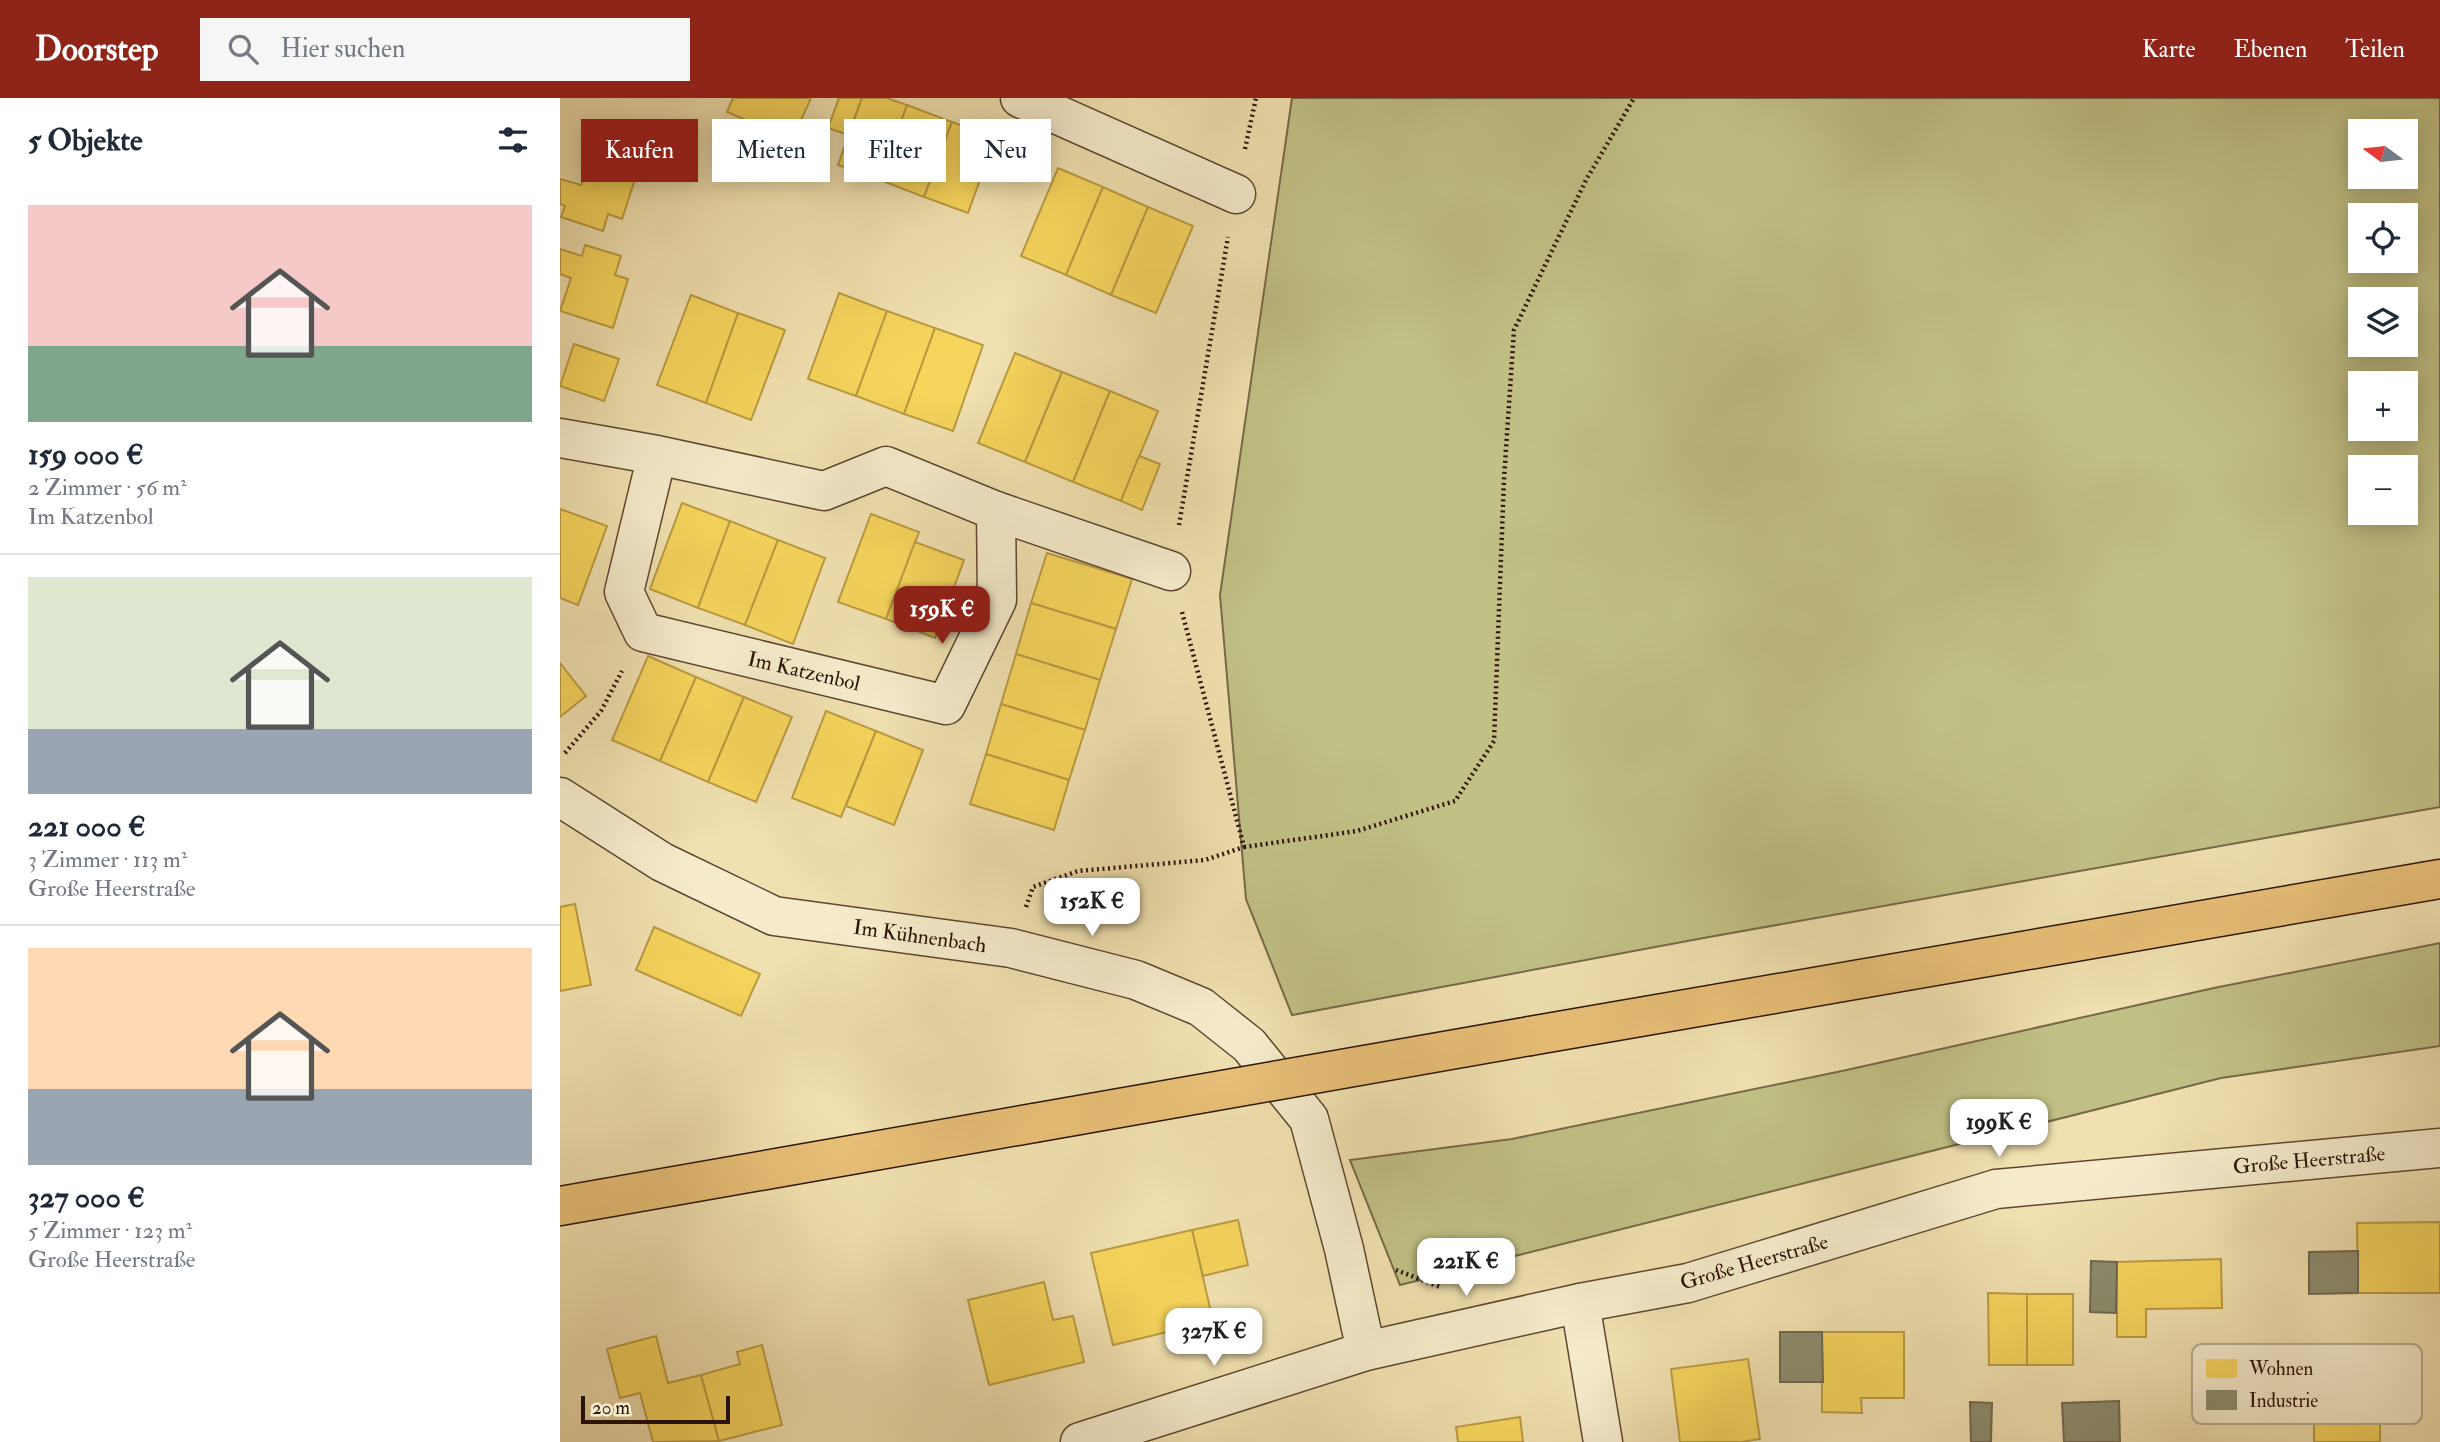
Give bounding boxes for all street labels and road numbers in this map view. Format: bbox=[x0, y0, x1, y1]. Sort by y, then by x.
street label: Im Katzenbol bbox=[745, 645, 863, 698]
street label: Im Kühnenbach bbox=[852, 914, 988, 959]
street label: Große Heerstraße bbox=[2232, 1140, 2387, 1181]
street label: Große Heerstraße bbox=[1677, 1228, 1832, 1297]

